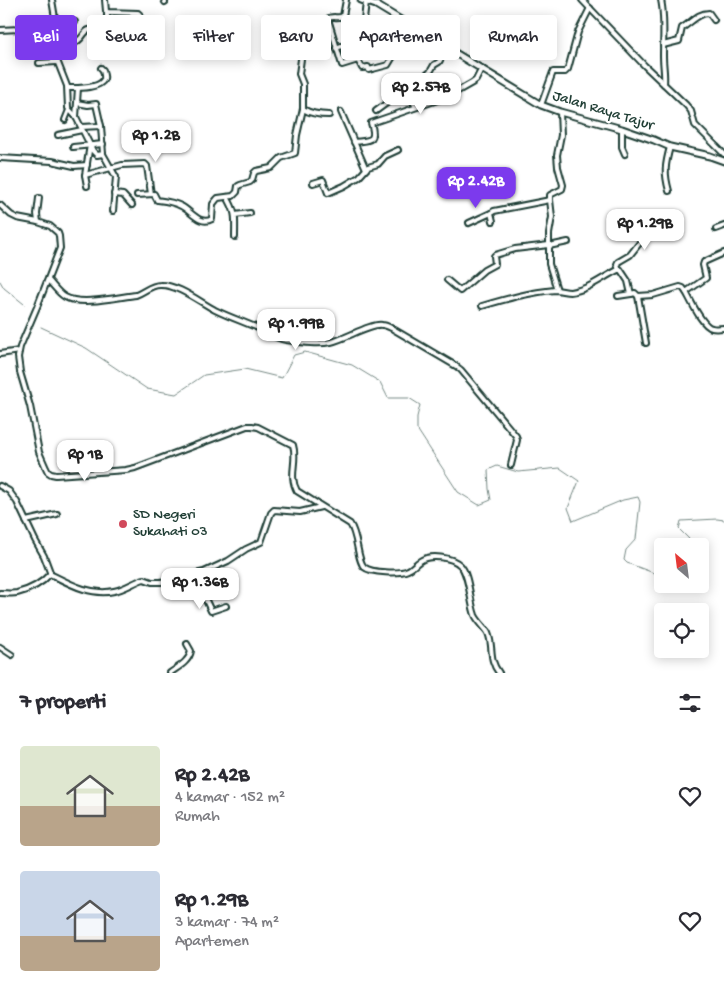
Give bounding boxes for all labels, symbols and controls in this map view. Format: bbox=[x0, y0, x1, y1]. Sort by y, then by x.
chip: Beli bbox=[15, 15, 77, 60]
chip: Sewa bbox=[87, 15, 165, 60]
chip: Filter bbox=[175, 15, 251, 60]
chip: Baru bbox=[261, 15, 331, 60]
chip: Apartemen bbox=[341, 15, 460, 60]
chip: Rumah bbox=[470, 15, 557, 60]
pin: Rp 2.57B bbox=[369, 72, 473, 115]
text: Rp 2.57B bbox=[392, 79, 450, 98]
street label: Jalan Raya Tajur bbox=[550, 87, 657, 135]
pin: Rp 1.2B bbox=[110, 120, 202, 163]
text: Rp 1.2B bbox=[132, 127, 180, 146]
pin: Rp 2.42B bbox=[424, 166, 528, 209]
text: Rp 2.42B bbox=[448, 173, 504, 192]
pin: Rp 1.29B bbox=[593, 208, 697, 251]
text: Rp 1.29B bbox=[617, 215, 673, 234]
pin: Rp 1.99B bbox=[244, 308, 348, 351]
text: Rp 1.99B bbox=[268, 315, 324, 334]
pin: Rp 1B bbox=[50, 440, 120, 482]
text: Rp 1B bbox=[68, 446, 102, 465]
place label: SD Negeri Sukahati 03 bbox=[133, 506, 208, 541]
marker: SD Negeri Sukahati 03 bbox=[117, 518, 129, 530]
north arrow bbox=[654, 538, 709, 592]
map controls bbox=[654, 538, 709, 658]
pin: Rp 1.36B bbox=[148, 568, 252, 610]
text: Rp 1.36B bbox=[172, 574, 228, 593]
button: locate bbox=[654, 603, 709, 658]
icon: filters bbox=[676, 689, 704, 717]
text: 7 properti bbox=[20, 691, 106, 716]
text: Rp 2.42B bbox=[175, 764, 249, 789]
icon: home bbox=[60, 766, 120, 826]
icon: heart bbox=[676, 782, 704, 810]
text: 4 kamar · 152 m² bbox=[175, 789, 285, 808]
text: Rumah bbox=[175, 808, 220, 827]
text: Rp 1.29B bbox=[175, 889, 248, 914]
icon: home bbox=[60, 891, 120, 951]
icon: heart bbox=[676, 907, 704, 935]
text: 3 kamar · 74 m² bbox=[175, 914, 279, 933]
text: Apartemen bbox=[175, 933, 249, 952]

